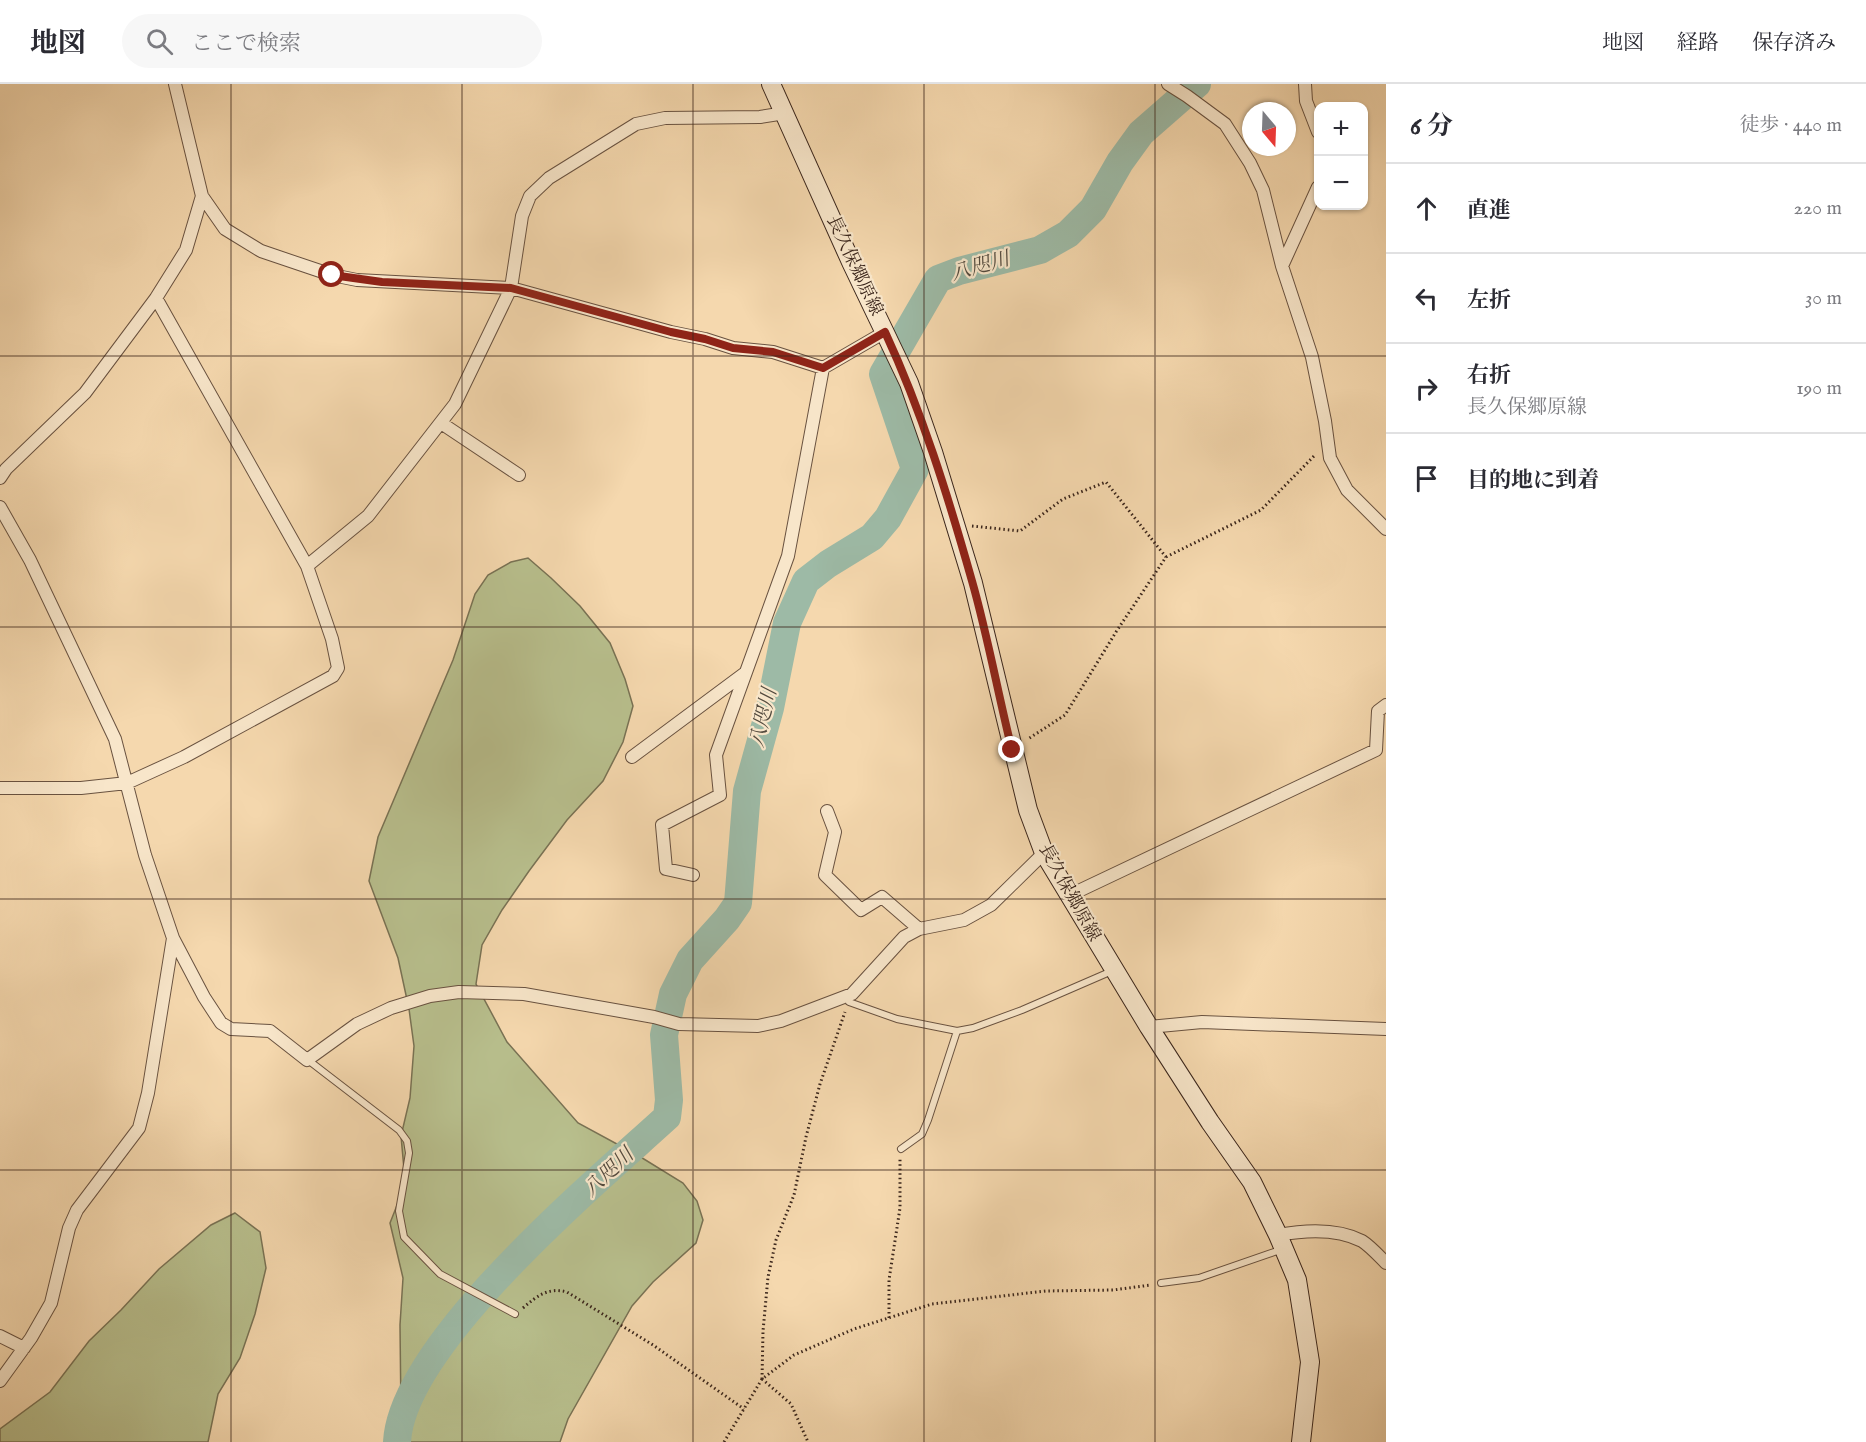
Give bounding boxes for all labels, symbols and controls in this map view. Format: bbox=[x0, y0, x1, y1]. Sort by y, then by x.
search box bbox=[122, 14, 542, 68]
icon: search bbox=[143, 25, 176, 58]
text: 地図 bbox=[30, 27, 86, 62]
text: ここで検索 bbox=[191, 30, 301, 58]
text: 地図 bbox=[1602, 30, 1644, 57]
text: 経路 bbox=[1677, 30, 1719, 57]
text: 保存済み bbox=[1752, 30, 1836, 57]
north arrow bbox=[1242, 102, 1296, 156]
map controls bbox=[1314, 102, 1368, 210]
button: + bbox=[1314, 102, 1368, 156]
text: 6 分 bbox=[1410, 110, 1453, 143]
text: 徒歩 · 440 m bbox=[1740, 113, 1842, 138]
button: − bbox=[1314, 156, 1368, 210]
icon: ahead bbox=[1410, 192, 1443, 225]
text: 220 m bbox=[1794, 196, 1842, 221]
text: 直進 bbox=[1467, 197, 1511, 225]
street label: 長久保郷原線 bbox=[821, 212, 887, 320]
water label: 八咫川 bbox=[948, 246, 1014, 287]
route start bbox=[318, 261, 344, 287]
icon: left bbox=[1410, 282, 1443, 315]
text: 30 m bbox=[1805, 286, 1842, 311]
text: 左折 bbox=[1467, 287, 1511, 315]
text: 右折 bbox=[1467, 362, 1511, 390]
icon: right bbox=[1410, 372, 1443, 405]
text: 190 m bbox=[1796, 376, 1842, 401]
text: 長久保郷原線 bbox=[1467, 395, 1587, 420]
icon: arrive bbox=[1410, 462, 1443, 495]
text: 目的地に到着 bbox=[1467, 467, 1599, 495]
water label: 八咫川 bbox=[745, 684, 783, 750]
route end bbox=[998, 736, 1024, 762]
street label: 長久保郷原線 bbox=[1033, 840, 1105, 946]
water label: 八咫川 bbox=[579, 1142, 641, 1203]

